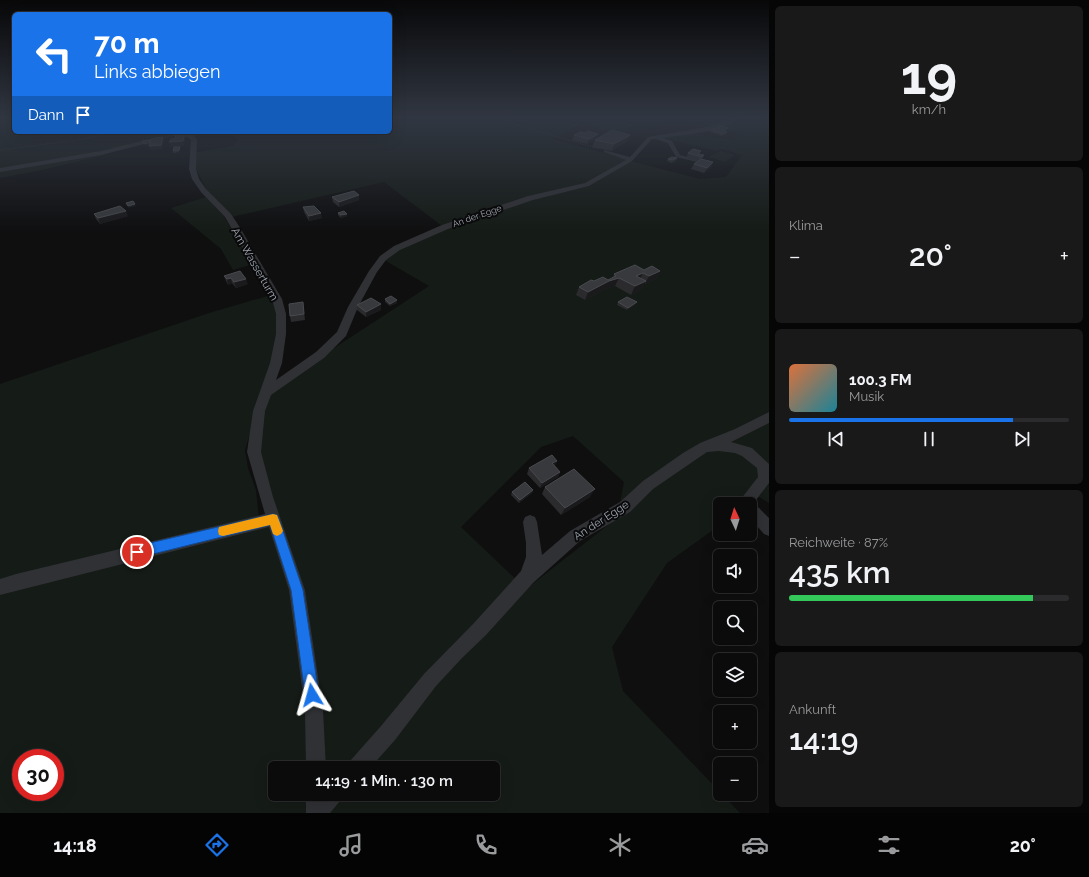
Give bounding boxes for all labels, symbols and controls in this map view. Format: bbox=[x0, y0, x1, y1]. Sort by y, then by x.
text: 70 m bbox=[94, 27, 160, 60]
icon: left bbox=[28, 28, 80, 80]
text: 19 bbox=[901, 45, 957, 106]
text: Links abbiegen bbox=[94, 61, 220, 82]
text: km/h bbox=[912, 102, 946, 117]
icon: arrive bbox=[72, 104, 94, 126]
text: Dann bbox=[28, 106, 64, 124]
street label: An der Egge bbox=[451, 203, 504, 229]
text: Klima bbox=[789, 218, 823, 233]
street label: Am Wasserturm bbox=[228, 225, 281, 303]
text: 20° bbox=[909, 238, 952, 273]
text: − bbox=[789, 243, 801, 269]
text: + bbox=[1060, 243, 1069, 269]
text: 100.3 FM bbox=[849, 371, 912, 389]
text: Musik bbox=[849, 389, 884, 404]
icon: previous bbox=[825, 428, 847, 450]
icon: pause bbox=[918, 428, 940, 450]
icon: next bbox=[1011, 428, 1033, 450]
north arrow bbox=[713, 497, 757, 541]
map controls bbox=[713, 497, 757, 801]
street label: An der Egge bbox=[571, 498, 632, 543]
pin bbox=[120, 535, 154, 569]
text: Reichweite · 87% bbox=[789, 535, 888, 550]
icon: arrive bbox=[126, 541, 148, 563]
button: sound bbox=[713, 549, 757, 593]
text: 435 km bbox=[789, 555, 891, 590]
button: search bbox=[713, 601, 757, 645]
button: layers bbox=[713, 653, 757, 697]
position arrow bbox=[291, 674, 333, 716]
text: Ankunft bbox=[789, 702, 836, 717]
button: + bbox=[713, 705, 757, 749]
text: 14:19 bbox=[789, 722, 859, 757]
speed limit sign: 30 bbox=[12, 749, 64, 801]
button: − bbox=[713, 757, 757, 801]
text: 14:19 · 1 Min. · 130 m bbox=[315, 772, 453, 790]
icon: directions bbox=[203, 831, 231, 859]
icon: music bbox=[337, 831, 365, 859]
icon: phone bbox=[472, 831, 500, 859]
icon: climate bbox=[606, 831, 634, 859]
icon: car bbox=[741, 831, 769, 859]
icon: filters bbox=[875, 831, 903, 859]
text: 14:18 bbox=[53, 835, 97, 856]
text: 20° bbox=[1010, 835, 1036, 856]

